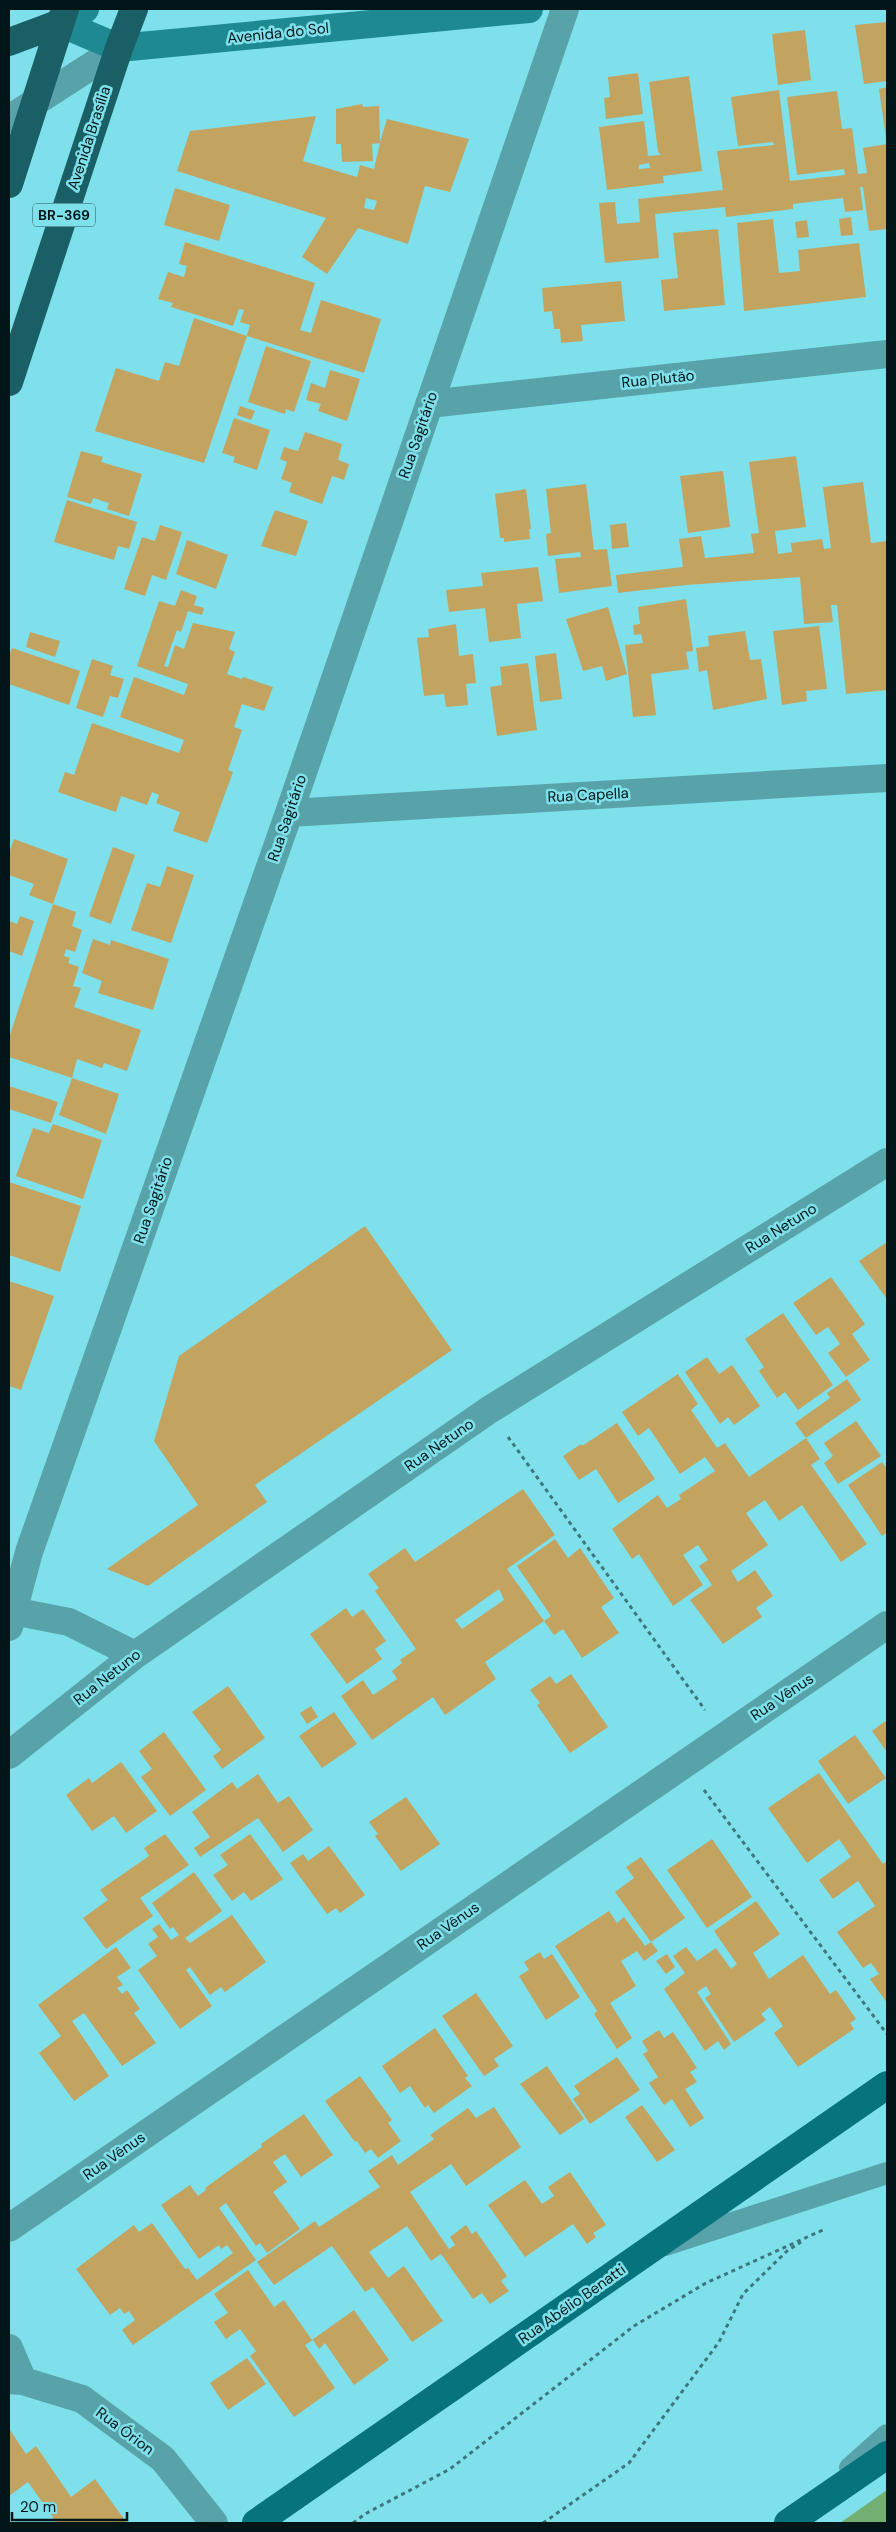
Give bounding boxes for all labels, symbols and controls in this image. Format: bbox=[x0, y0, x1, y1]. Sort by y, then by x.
street label: Avenida do Sol bbox=[226, 18, 330, 48]
street label: Avenida Brasília bbox=[63, 84, 115, 192]
road number: BR-369 bbox=[33, 204, 95, 226]
street label: Rua Plutão bbox=[621, 365, 696, 393]
street label: Rua Sagitário bbox=[394, 389, 442, 481]
street label: Rua Sagitário bbox=[263, 772, 311, 864]
street label: Rua Capella bbox=[547, 783, 629, 807]
street label: Rua Sagitário bbox=[129, 1154, 177, 1246]
street label: Rua Netuno bbox=[742, 1198, 820, 1258]
street label: Rua Netuno bbox=[400, 1414, 478, 1476]
street label: Rua Netuno bbox=[69, 1644, 145, 1710]
street label: Rua Vênus bbox=[747, 1669, 817, 1725]
street label: Rua Vênus bbox=[413, 1897, 483, 1955]
street label: Rua Vênus bbox=[79, 2127, 149, 2185]
street label: Rua Abélio Benatti bbox=[514, 2259, 630, 2349]
street label: Rua Órion bbox=[92, 2403, 158, 2459]
scale bar bbox=[12, 2490, 128, 2522]
text: 20 m bbox=[20, 2497, 56, 2517]

